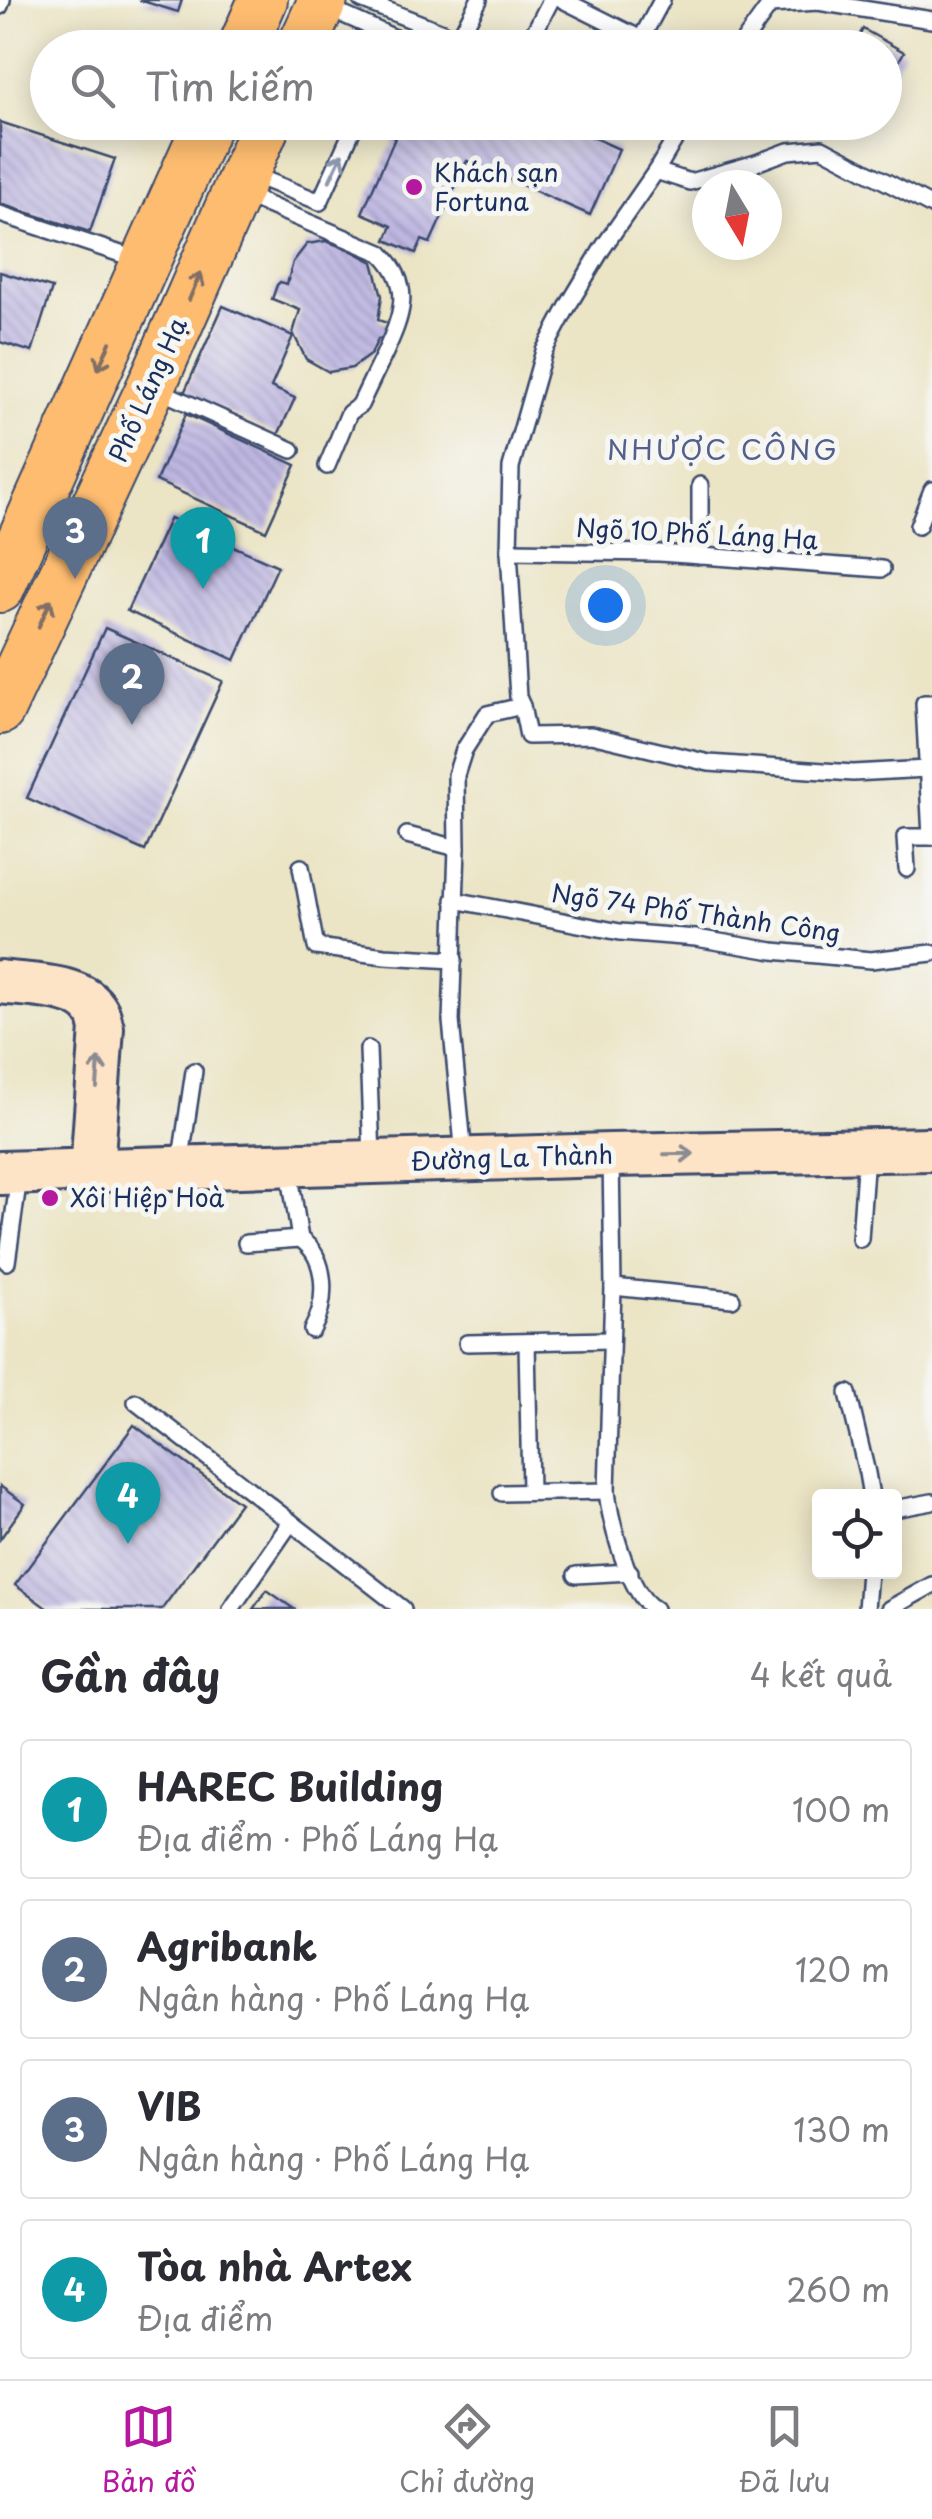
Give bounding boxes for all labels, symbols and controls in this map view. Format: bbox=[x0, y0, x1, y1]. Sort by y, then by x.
search box bbox=[30, 30, 902, 140]
text: Tìm kiếm bbox=[145, 57, 315, 114]
icon: search bbox=[65, 58, 120, 113]
one-way arrow bbox=[327, 153, 346, 183]
place label: Khách sạn Fortuna bbox=[434, 153, 558, 220]
north arrow bbox=[692, 170, 782, 260]
marker: Khách sạn Fortuna bbox=[403, 176, 425, 198]
one-way arrow bbox=[187, 271, 205, 302]
street label: Phố Láng Hạ bbox=[98, 311, 196, 468]
one-way arrow bbox=[94, 340, 112, 371]
district label: NHƯỢC CÔNG bbox=[607, 427, 839, 470]
pin: 3 bbox=[42, 496, 108, 579]
pin: 1 bbox=[170, 506, 236, 589]
street label: Ngõ 10 Phố Láng Hạ bbox=[575, 508, 819, 558]
your location bbox=[580, 580, 631, 631]
one-way arrow bbox=[37, 598, 55, 629]
pin: 2 bbox=[100, 642, 164, 725]
street label: Ngõ 74 Phố Thành Công bbox=[549, 873, 843, 951]
one-way arrow bbox=[89, 1058, 108, 1090]
street label: Đường La Thành bbox=[410, 1134, 614, 1180]
one-way arrow bbox=[662, 1144, 694, 1164]
place label: Xôi Hiệp Hoà bbox=[70, 1178, 225, 1216]
marker: Xôi Hiệp Hoà bbox=[39, 1187, 61, 1209]
pin: 4 bbox=[96, 1462, 160, 1544]
map controls bbox=[812, 1489, 902, 1579]
button: locate bbox=[812, 1489, 902, 1579]
text: Gần đây bbox=[40, 1643, 220, 1706]
text: 4 kết quả bbox=[750, 1650, 892, 1698]
text: HAREC Building bbox=[137, 1757, 443, 1814]
text: 1 bbox=[67, 1785, 82, 1833]
text: 100 m bbox=[792, 1785, 890, 1833]
text: Địa điểm · Phố Láng Hạ bbox=[137, 1814, 498, 1862]
text: Agribank bbox=[137, 1917, 317, 1974]
text: 2 bbox=[63, 1945, 86, 1993]
text: 120 m bbox=[795, 1945, 890, 1993]
text: Ngân hàng · Phố Láng Hạ bbox=[137, 1974, 529, 2022]
text: VIB bbox=[137, 2077, 202, 2134]
text: 3 bbox=[64, 2105, 85, 2153]
text: 130 m bbox=[793, 2105, 890, 2153]
text: Ngân hàng · Phố Láng Hạ bbox=[137, 2134, 529, 2182]
text: Tòa nhà Artex bbox=[137, 2237, 412, 2294]
text: 4 bbox=[64, 2265, 85, 2313]
text: 260 m bbox=[786, 2265, 890, 2313]
text: Địa điểm bbox=[137, 2294, 273, 2342]
tab: Bản đồ bbox=[102, 2399, 196, 2502]
tab: Chỉ đường bbox=[399, 2399, 535, 2502]
tab: Đã lưu bbox=[739, 2399, 830, 2502]

